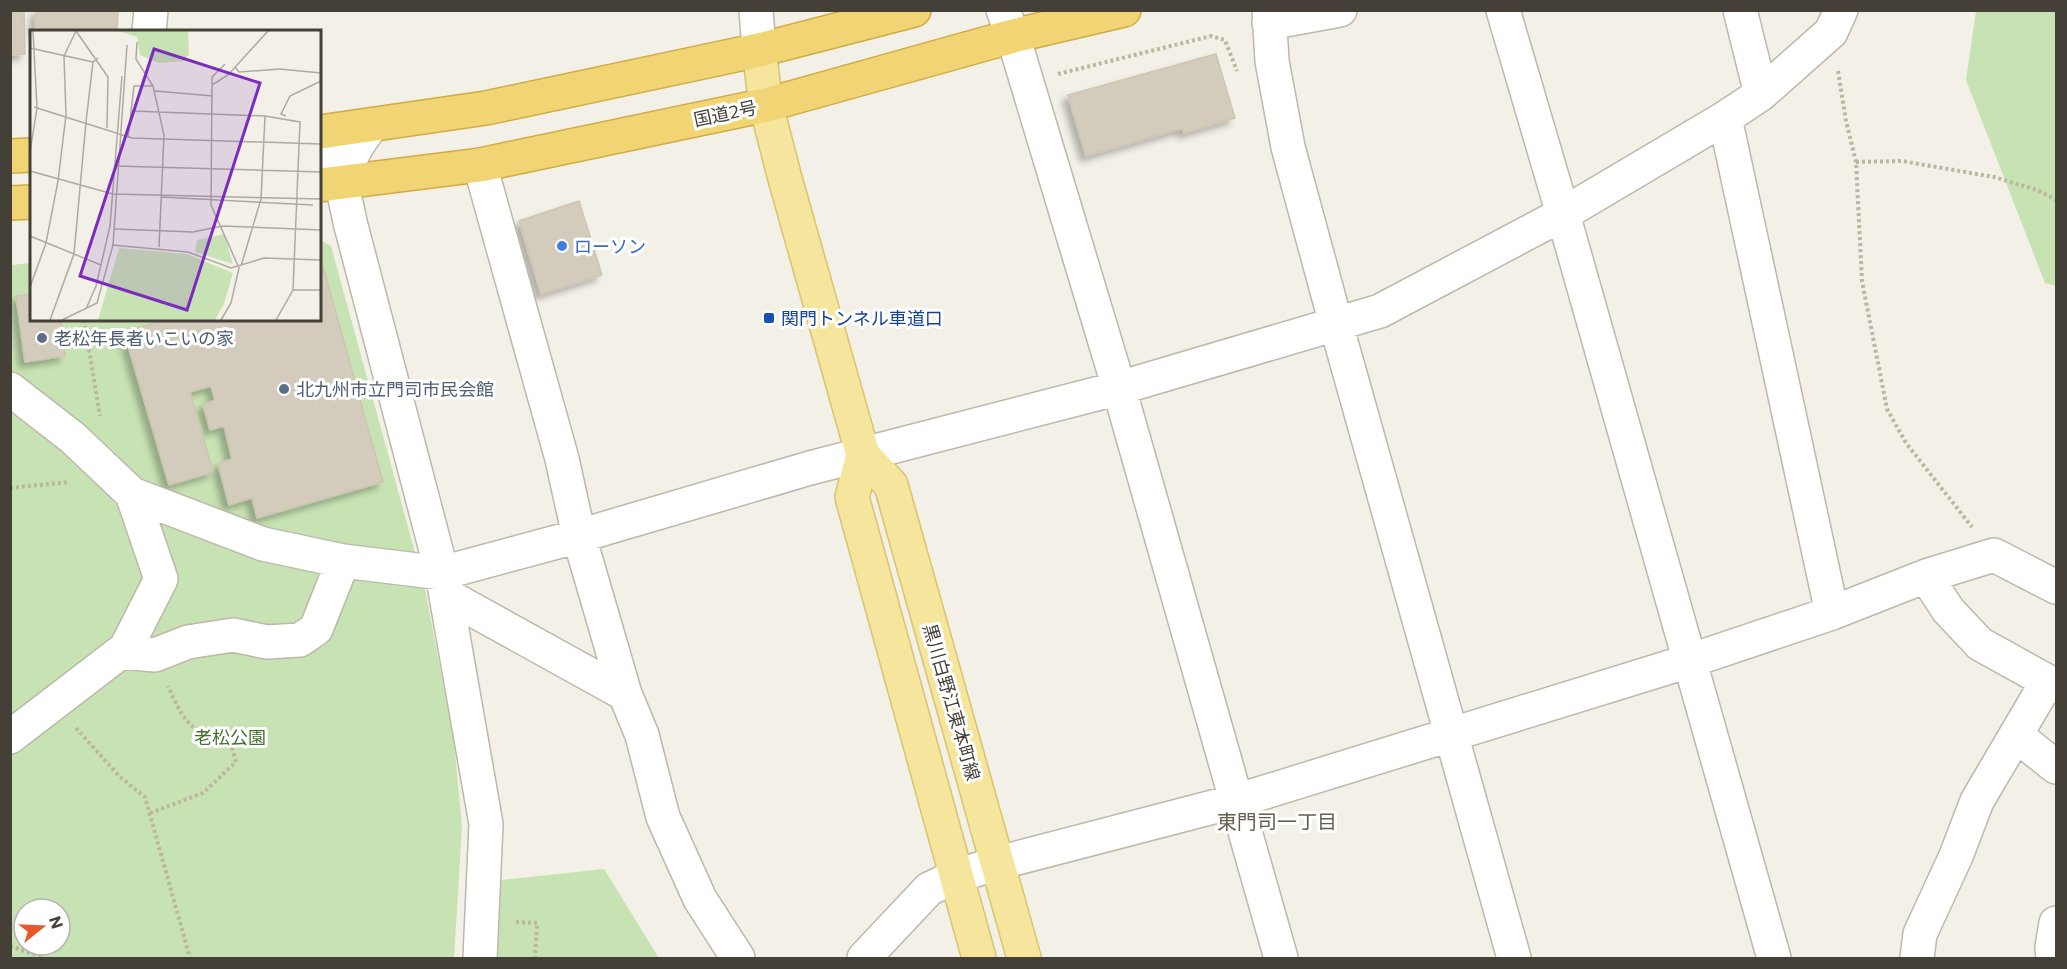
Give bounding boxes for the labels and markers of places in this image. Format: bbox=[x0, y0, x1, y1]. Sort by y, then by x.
place label: ローソン bbox=[574, 235, 646, 257]
marker: ローソン bbox=[555, 239, 569, 253]
place label: 関門トンネル車道口 bbox=[781, 307, 943, 329]
marker: 関門トンネル車道口 bbox=[762, 311, 776, 325]
place label: 老松年長者いこいの家 bbox=[54, 327, 234, 349]
marker: 老松年長者いこいの家 bbox=[35, 331, 49, 345]
place label: 北九州市立門司市民会館 bbox=[296, 378, 494, 400]
marker: 北九州市立門司市民会館 bbox=[277, 382, 291, 396]

